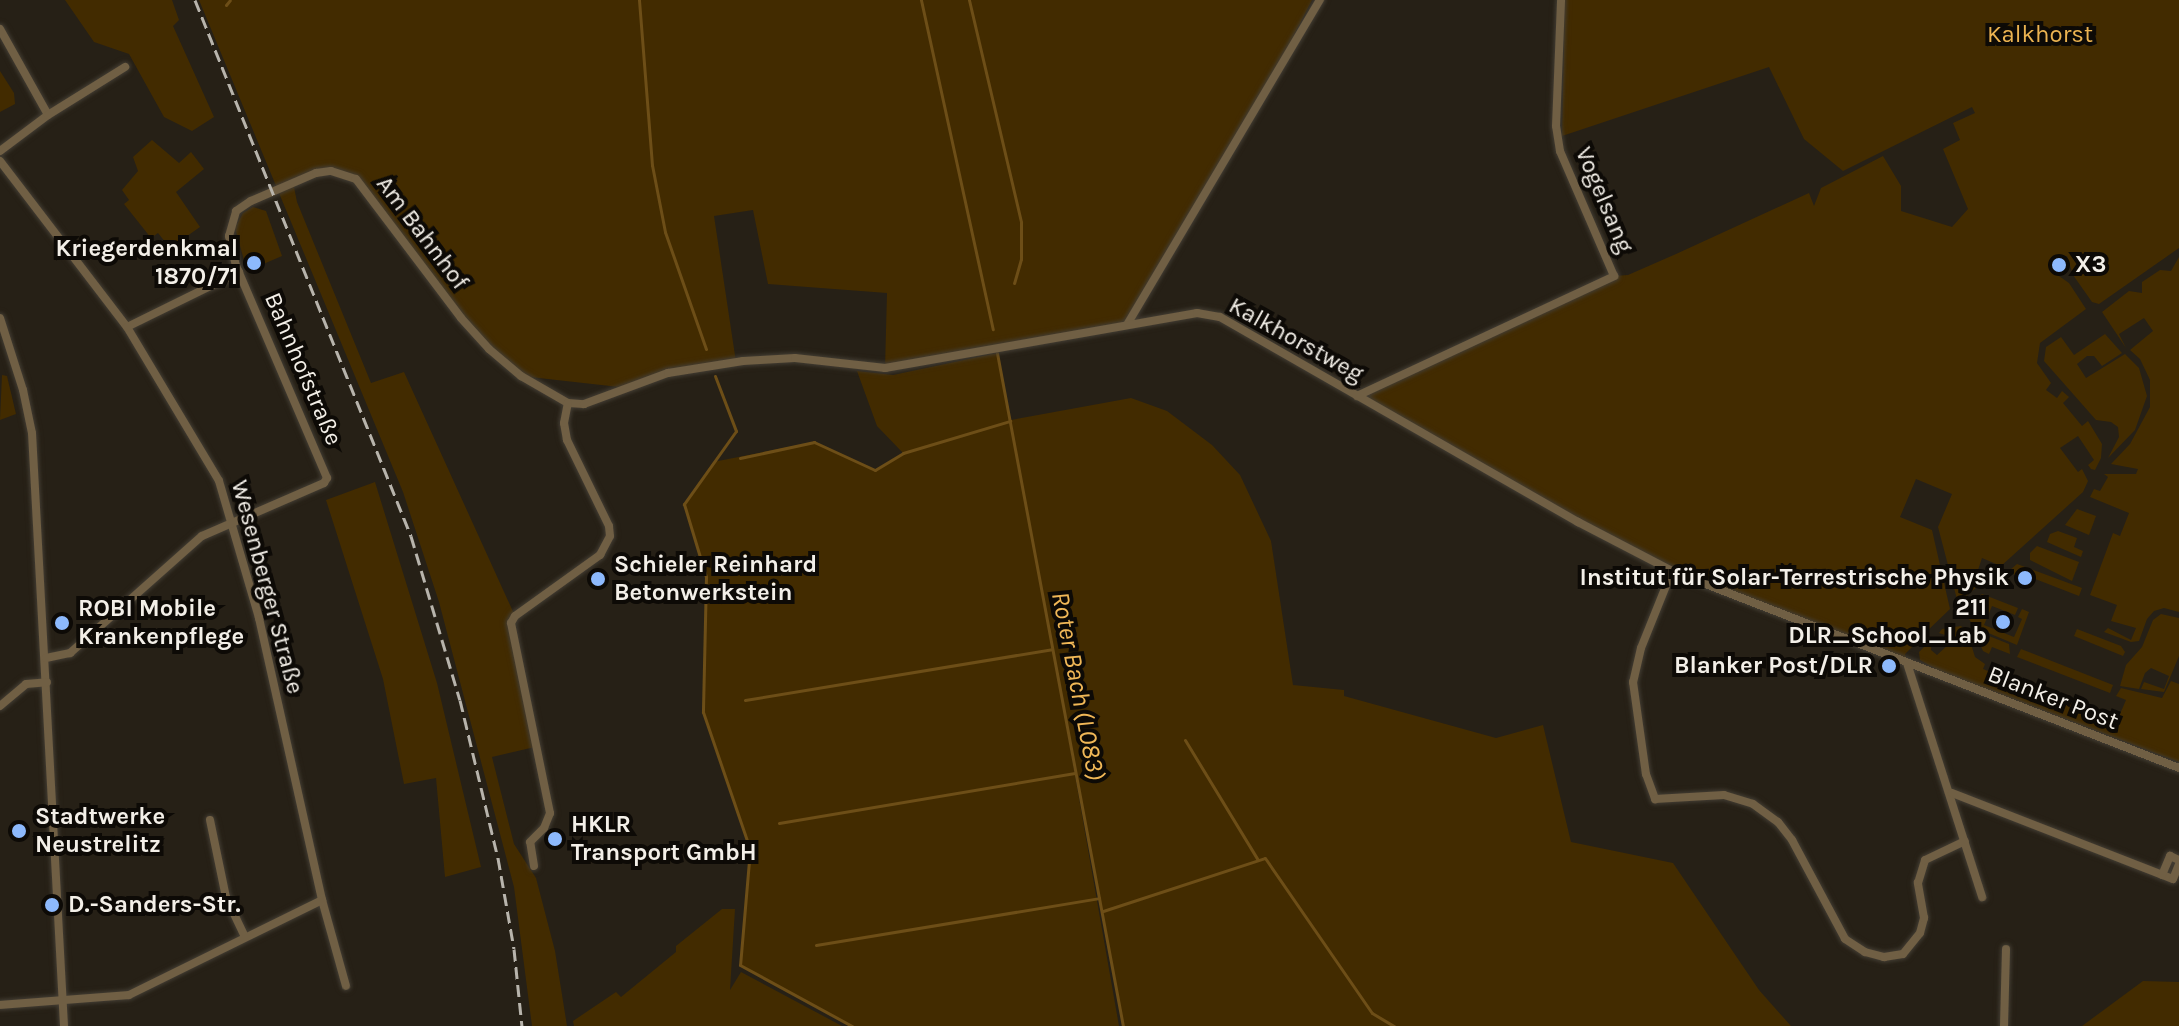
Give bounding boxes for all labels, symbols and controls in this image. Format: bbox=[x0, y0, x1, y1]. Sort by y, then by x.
park label: Kalkhorst bbox=[1987, 21, 2093, 49]
street label: Vogelsang bbox=[1569, 143, 1639, 257]
street label: Am Bahnhof bbox=[370, 170, 474, 296]
place label: Kriegerdenkmal 1870/71 bbox=[55, 235, 238, 291]
place label: X3 bbox=[2075, 251, 2106, 279]
marker: Kriegerdenkmal 1870/71 bbox=[245, 254, 263, 272]
marker: X3 bbox=[2050, 256, 2068, 274]
street label: Bahnhofstraße bbox=[258, 288, 348, 450]
street label: Kalkhorstweg bbox=[1224, 291, 1368, 389]
street label: Wesenberger Straße bbox=[225, 477, 309, 697]
place label: Schieler Reinhard Betonwerkstein bbox=[614, 551, 817, 607]
place label: Institut für Solar-Terrestrische Physik bbox=[1579, 564, 2009, 592]
marker: Institut für Solar-Terrestrische Physik bbox=[2016, 569, 2034, 587]
marker: Schieler Reinhard Betonwerkstein bbox=[589, 570, 607, 588]
water label: Roter Bach (L083) bbox=[1044, 589, 1112, 783]
place label: 211 DLR_School_Lab bbox=[1788, 594, 1987, 650]
place label: ROBI Mobile Krankenpflege bbox=[78, 595, 244, 651]
marker: 211 DLR_School_Lab bbox=[1994, 613, 2012, 631]
marker: ROBI Mobile Krankenpflege bbox=[53, 614, 71, 632]
place label: Blanker Post/DLR bbox=[1674, 652, 1873, 680]
marker: Blanker Post/DLR bbox=[1880, 657, 1898, 675]
street label: Blanker Post bbox=[1984, 660, 2122, 736]
place label: Stadtwerke Neustrelitz bbox=[35, 803, 165, 859]
place label: HKLR Transport GmbH bbox=[571, 811, 757, 867]
marker: Stadtwerke Neustrelitz bbox=[10, 822, 28, 840]
marker: HKLR Transport GmbH bbox=[546, 830, 564, 848]
place label: D.-Sanders-Str. bbox=[68, 891, 241, 919]
marker: D.-Sanders-Str. bbox=[43, 896, 61, 914]

